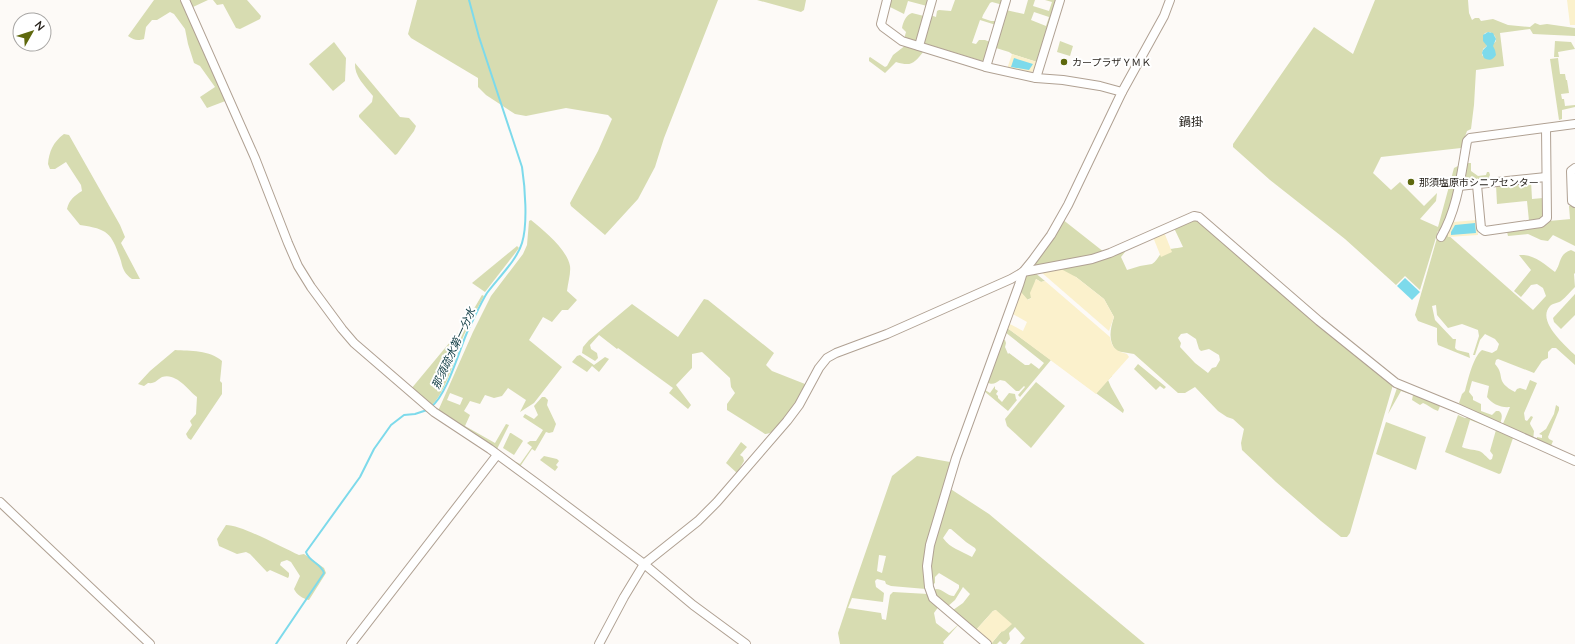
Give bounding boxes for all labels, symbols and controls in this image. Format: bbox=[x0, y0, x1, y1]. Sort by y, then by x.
north arrow bbox=[12, 12, 52, 52]
text: N bbox=[32, 18, 48, 33]
place label: カープラザＹＭＫ bbox=[1072, 56, 1151, 68]
marker: カープラザＹＭＫ bbox=[1059, 57, 1069, 67]
district label: 鍋掛 bbox=[1179, 114, 1203, 129]
place label: 那須塩原市シニアセンター bbox=[1419, 176, 1539, 188]
marker: 那須塩原市シニアセンター bbox=[1406, 177, 1416, 187]
water label: 那須疏水第一分水 bbox=[429, 304, 478, 391]

